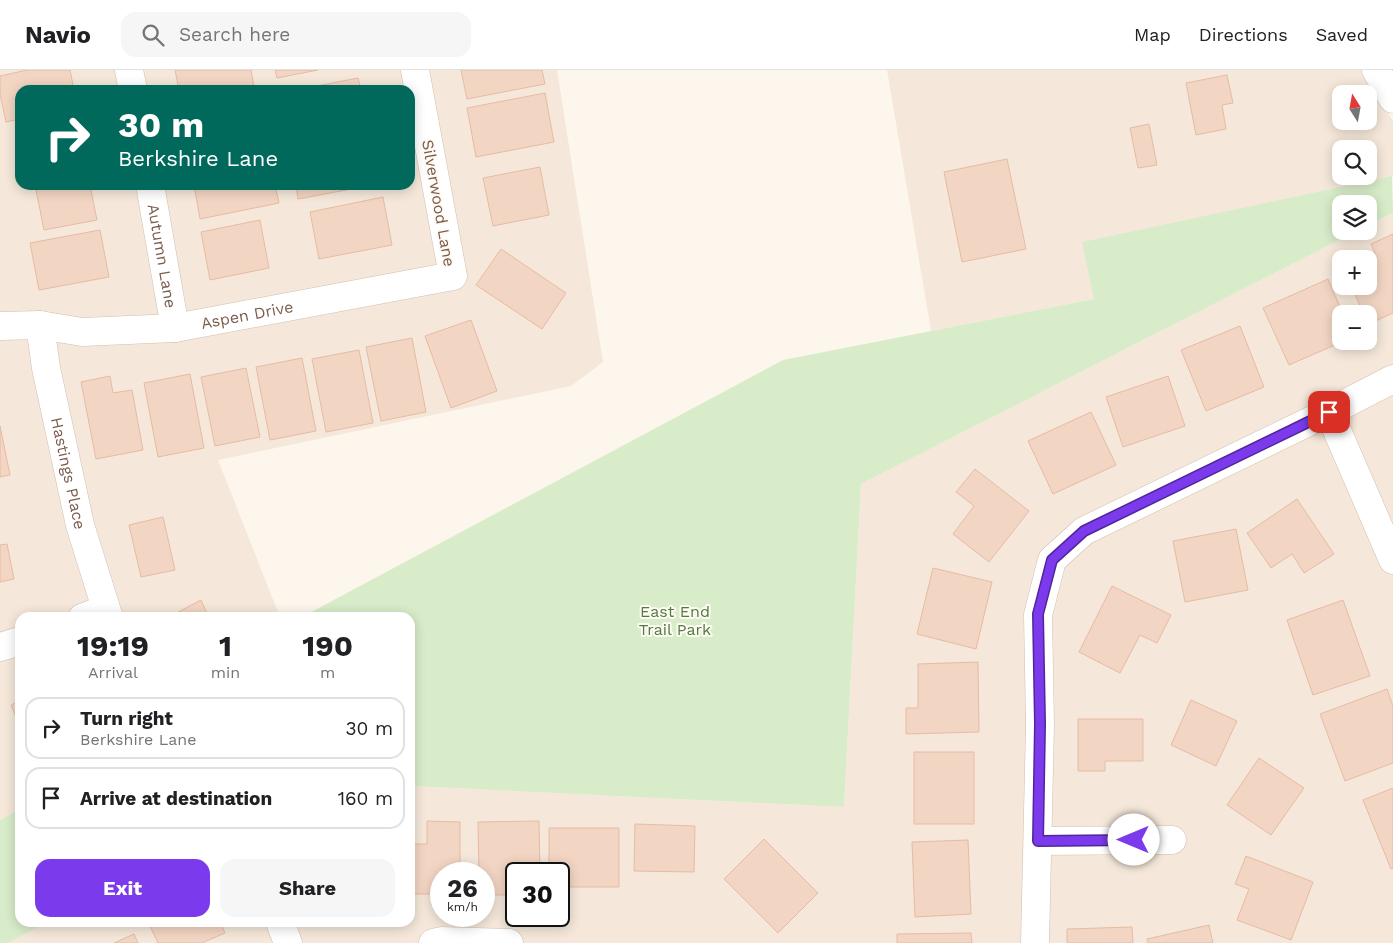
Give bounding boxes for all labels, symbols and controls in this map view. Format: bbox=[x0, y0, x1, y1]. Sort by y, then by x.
search box bbox=[121, 12, 471, 57]
text: Navio bbox=[25, 21, 91, 49]
icon: search bbox=[139, 21, 167, 49]
text: Search here bbox=[179, 23, 290, 46]
text: Map bbox=[1134, 24, 1171, 45]
text: Directions bbox=[1199, 24, 1288, 45]
text: Saved bbox=[1316, 24, 1368, 45]
north arrow bbox=[1332, 85, 1378, 130]
map controls bbox=[1332, 85, 1377, 350]
text: 30 m bbox=[118, 104, 204, 146]
icon: right bbox=[35, 105, 100, 170]
street label: Silverwood Lane bbox=[418, 138, 459, 268]
button: search bbox=[1332, 140, 1377, 185]
text: Berkshire Lane bbox=[118, 146, 278, 171]
button: layers bbox=[1332, 195, 1377, 240]
street label: Autumn Lane bbox=[143, 203, 180, 310]
button: + bbox=[1332, 250, 1377, 295]
street label: Aspen Drive bbox=[200, 297, 295, 333]
button: − bbox=[1332, 305, 1377, 350]
pin bbox=[1308, 391, 1350, 433]
icon: arrive bbox=[1315, 398, 1343, 426]
street label: Hastings Place bbox=[47, 415, 90, 531]
park label: East End Trail Park bbox=[639, 602, 711, 639]
text: 19:19 bbox=[77, 628, 149, 663]
text: 1 bbox=[219, 628, 232, 663]
text: 190 bbox=[302, 628, 353, 663]
text: Arrival bbox=[88, 663, 138, 682]
text: min bbox=[211, 663, 240, 682]
text: m bbox=[320, 663, 335, 682]
text: Turn right bbox=[80, 707, 173, 730]
icon: right bbox=[37, 714, 65, 742]
text: 30 m bbox=[346, 717, 393, 740]
text: Berkshire Lane bbox=[80, 730, 196, 749]
icon: arrive bbox=[37, 784, 65, 812]
text: Arrive at destination bbox=[80, 787, 272, 810]
text: 160 m bbox=[338, 787, 393, 810]
position arrow bbox=[1107, 813, 1159, 865]
button: Exit bbox=[35, 859, 210, 917]
button: Share bbox=[220, 859, 395, 917]
speed limit sign: 30 bbox=[505, 862, 570, 927]
text: 26 bbox=[447, 874, 478, 903]
text: km/h bbox=[447, 900, 478, 914]

